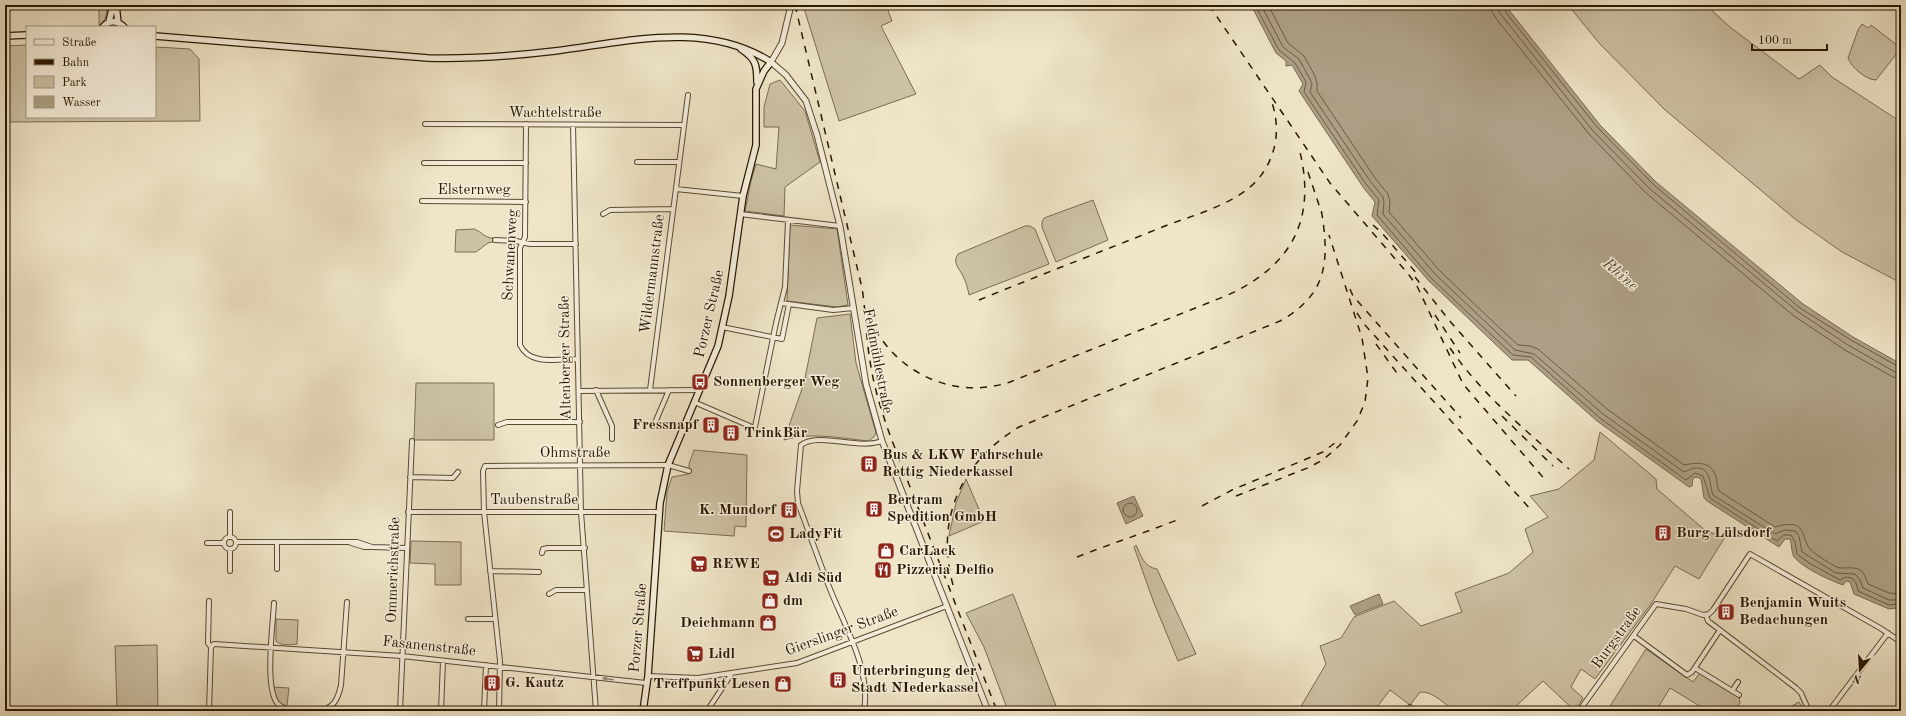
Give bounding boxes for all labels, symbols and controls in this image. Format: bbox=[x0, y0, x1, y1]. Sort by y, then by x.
legend bbox=[26, 26, 156, 118]
scale bar bbox=[1752, 26, 1827, 52]
text: 100 m bbox=[1758, 35, 1792, 47]
text: Straße bbox=[62, 37, 97, 49]
text: Bahn bbox=[62, 57, 90, 69]
text: Park bbox=[62, 77, 87, 89]
text: Wasser bbox=[62, 97, 101, 109]
street label: Wachtelstraße bbox=[508, 106, 602, 121]
street label: Elsternweg bbox=[437, 183, 511, 198]
street label: Schwanenweg bbox=[501, 209, 521, 301]
street label: Wildermannstraße bbox=[638, 213, 668, 334]
water label: Rhine bbox=[1599, 255, 1641, 295]
street label: Porzer Straße bbox=[693, 268, 727, 359]
street label: Altenberger Straße bbox=[557, 295, 575, 420]
street label: Feldmühlestraße bbox=[859, 307, 895, 415]
bus stop icon: Sonnenberger Weg bbox=[690, 372, 710, 392]
place label: Sonnenberger Weg bbox=[713, 375, 840, 390]
building icon: Fressnapf bbox=[701, 415, 721, 435]
place label: Fressnapf bbox=[632, 418, 700, 433]
building icon: TrinkBär bbox=[721, 423, 741, 443]
place label: TrinkBär bbox=[744, 426, 808, 441]
street label: Ohmstraße bbox=[540, 446, 610, 461]
place label: Bus & LKW Fahrschule Rettig Niederkassel bbox=[882, 448, 1043, 480]
building icon: Bus & LKW Fahrschule Rettig Niederkassel bbox=[859, 454, 879, 474]
street label: Taubenstraße bbox=[490, 493, 578, 508]
place label: Bertram Spedition GmbH bbox=[887, 493, 997, 525]
building icon: Bertram Spedition GmbH bbox=[864, 499, 884, 519]
building icon: K. Mundorf bbox=[779, 500, 799, 520]
place label: K. Mundorf bbox=[699, 503, 778, 518]
street label: Ommerichstraße bbox=[385, 517, 403, 623]
building icon: Burg Lülsdorf bbox=[1653, 523, 1673, 543]
sports icon: LadyFit bbox=[766, 524, 786, 544]
place label: Burg Lülsdorf bbox=[1676, 526, 1772, 541]
place label: LadyFit bbox=[789, 527, 843, 542]
shop icon: CarLack bbox=[876, 541, 896, 561]
place label: CarLack bbox=[899, 544, 957, 559]
supermarket icon: REWE bbox=[689, 554, 709, 574]
place label: REWE bbox=[712, 557, 760, 572]
restaurant icon: Pizzeria Delfio bbox=[873, 560, 893, 580]
place label: Pizzeria Delfio bbox=[896, 563, 994, 578]
supermarket icon: Aldi Süd bbox=[761, 568, 781, 588]
place label: Aldi Süd bbox=[784, 571, 842, 586]
street label: Porzer Straße bbox=[628, 583, 650, 673]
shop icon: dm bbox=[760, 591, 780, 611]
place label: dm bbox=[783, 594, 803, 609]
place label: Benjamin Wuits Bedachungen bbox=[1739, 596, 1846, 628]
building icon: Benjamin Wuits Bedachungen bbox=[1716, 602, 1736, 622]
street label: Burgstraße bbox=[1590, 604, 1644, 672]
street label: Gierslinger Straße bbox=[784, 605, 900, 659]
shop icon: Deichmann bbox=[758, 613, 778, 633]
place label: Deichmann bbox=[680, 616, 755, 631]
street label: Fasanenstraße bbox=[382, 635, 476, 659]
supermarket icon: Lidl bbox=[685, 644, 705, 664]
place label: Lidl bbox=[708, 647, 736, 662]
north arrow bbox=[1840, 650, 1880, 690]
place label: Unterbringung der Stadt NIederkassel bbox=[851, 664, 979, 696]
building icon: Unterbringung der Stadt NIederkassel bbox=[828, 670, 848, 690]
text: N bbox=[1851, 671, 1863, 685]
building icon: G. Kautz bbox=[482, 673, 502, 693]
shop icon: Treffpunkt Lesen bbox=[773, 674, 793, 694]
one-way arrow bbox=[602, 675, 614, 682]
place label: G. Kautz bbox=[505, 676, 564, 691]
place label: Treffpunkt Lesen bbox=[653, 677, 770, 692]

